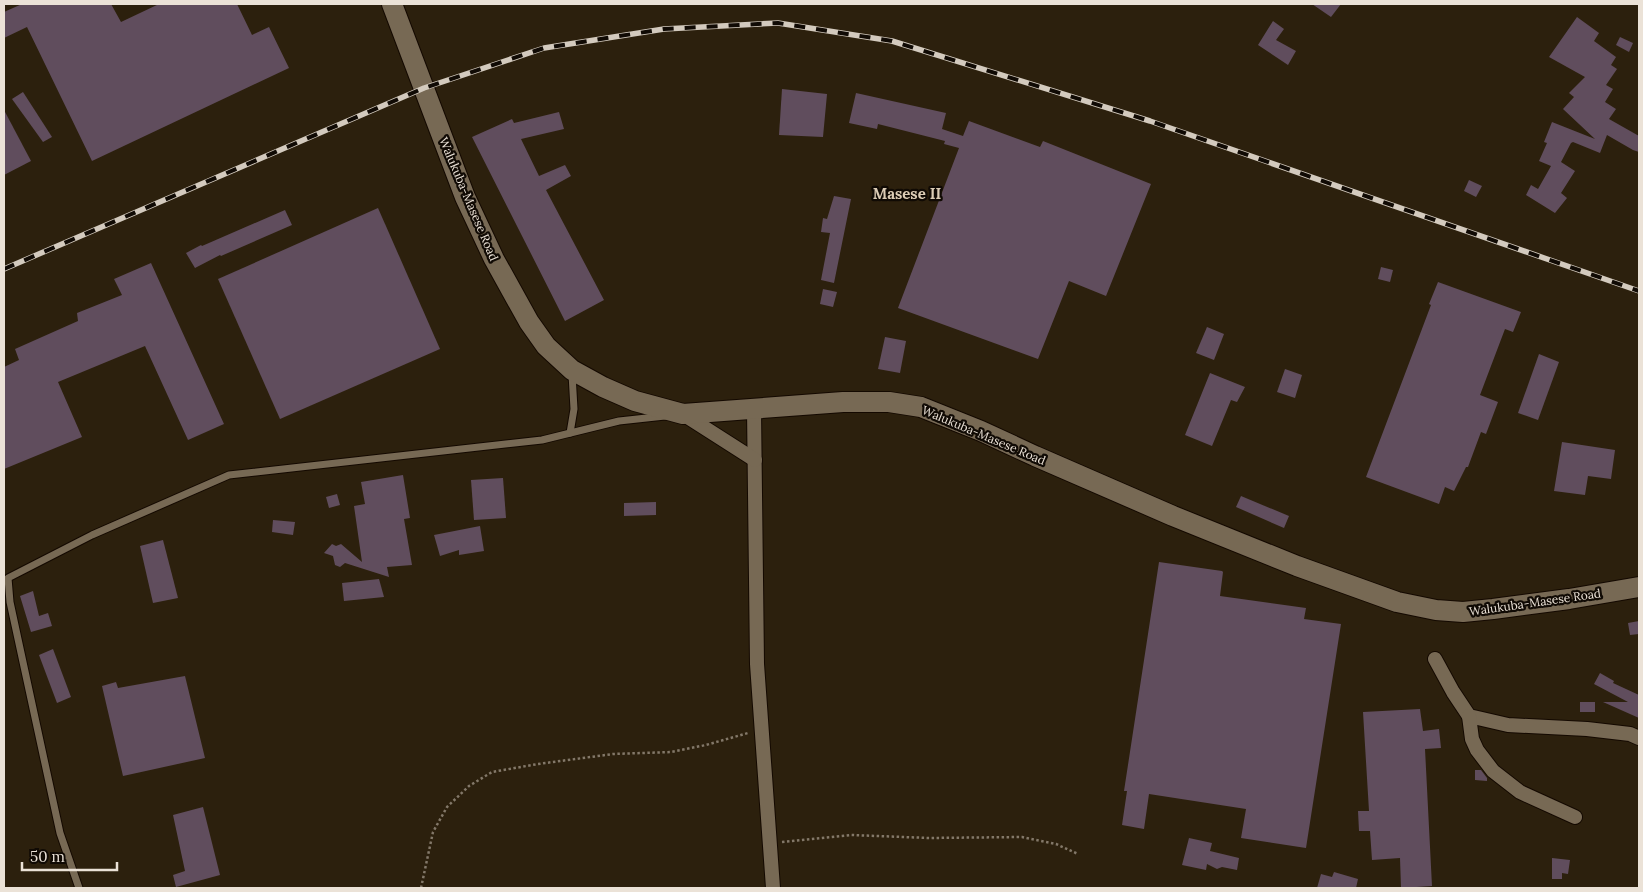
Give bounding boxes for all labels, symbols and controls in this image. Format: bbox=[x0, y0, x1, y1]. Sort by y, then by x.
street label: Walukuba-Masese Road bbox=[436, 135, 502, 263]
district label: Masese II bbox=[873, 184, 941, 203]
street label: Walukuba-Masese Road bbox=[920, 402, 1048, 468]
street label: Walukuba-Masese Road bbox=[1468, 585, 1602, 619]
scale bar bbox=[22, 840, 118, 872]
text: 50 m bbox=[30, 847, 65, 866]

